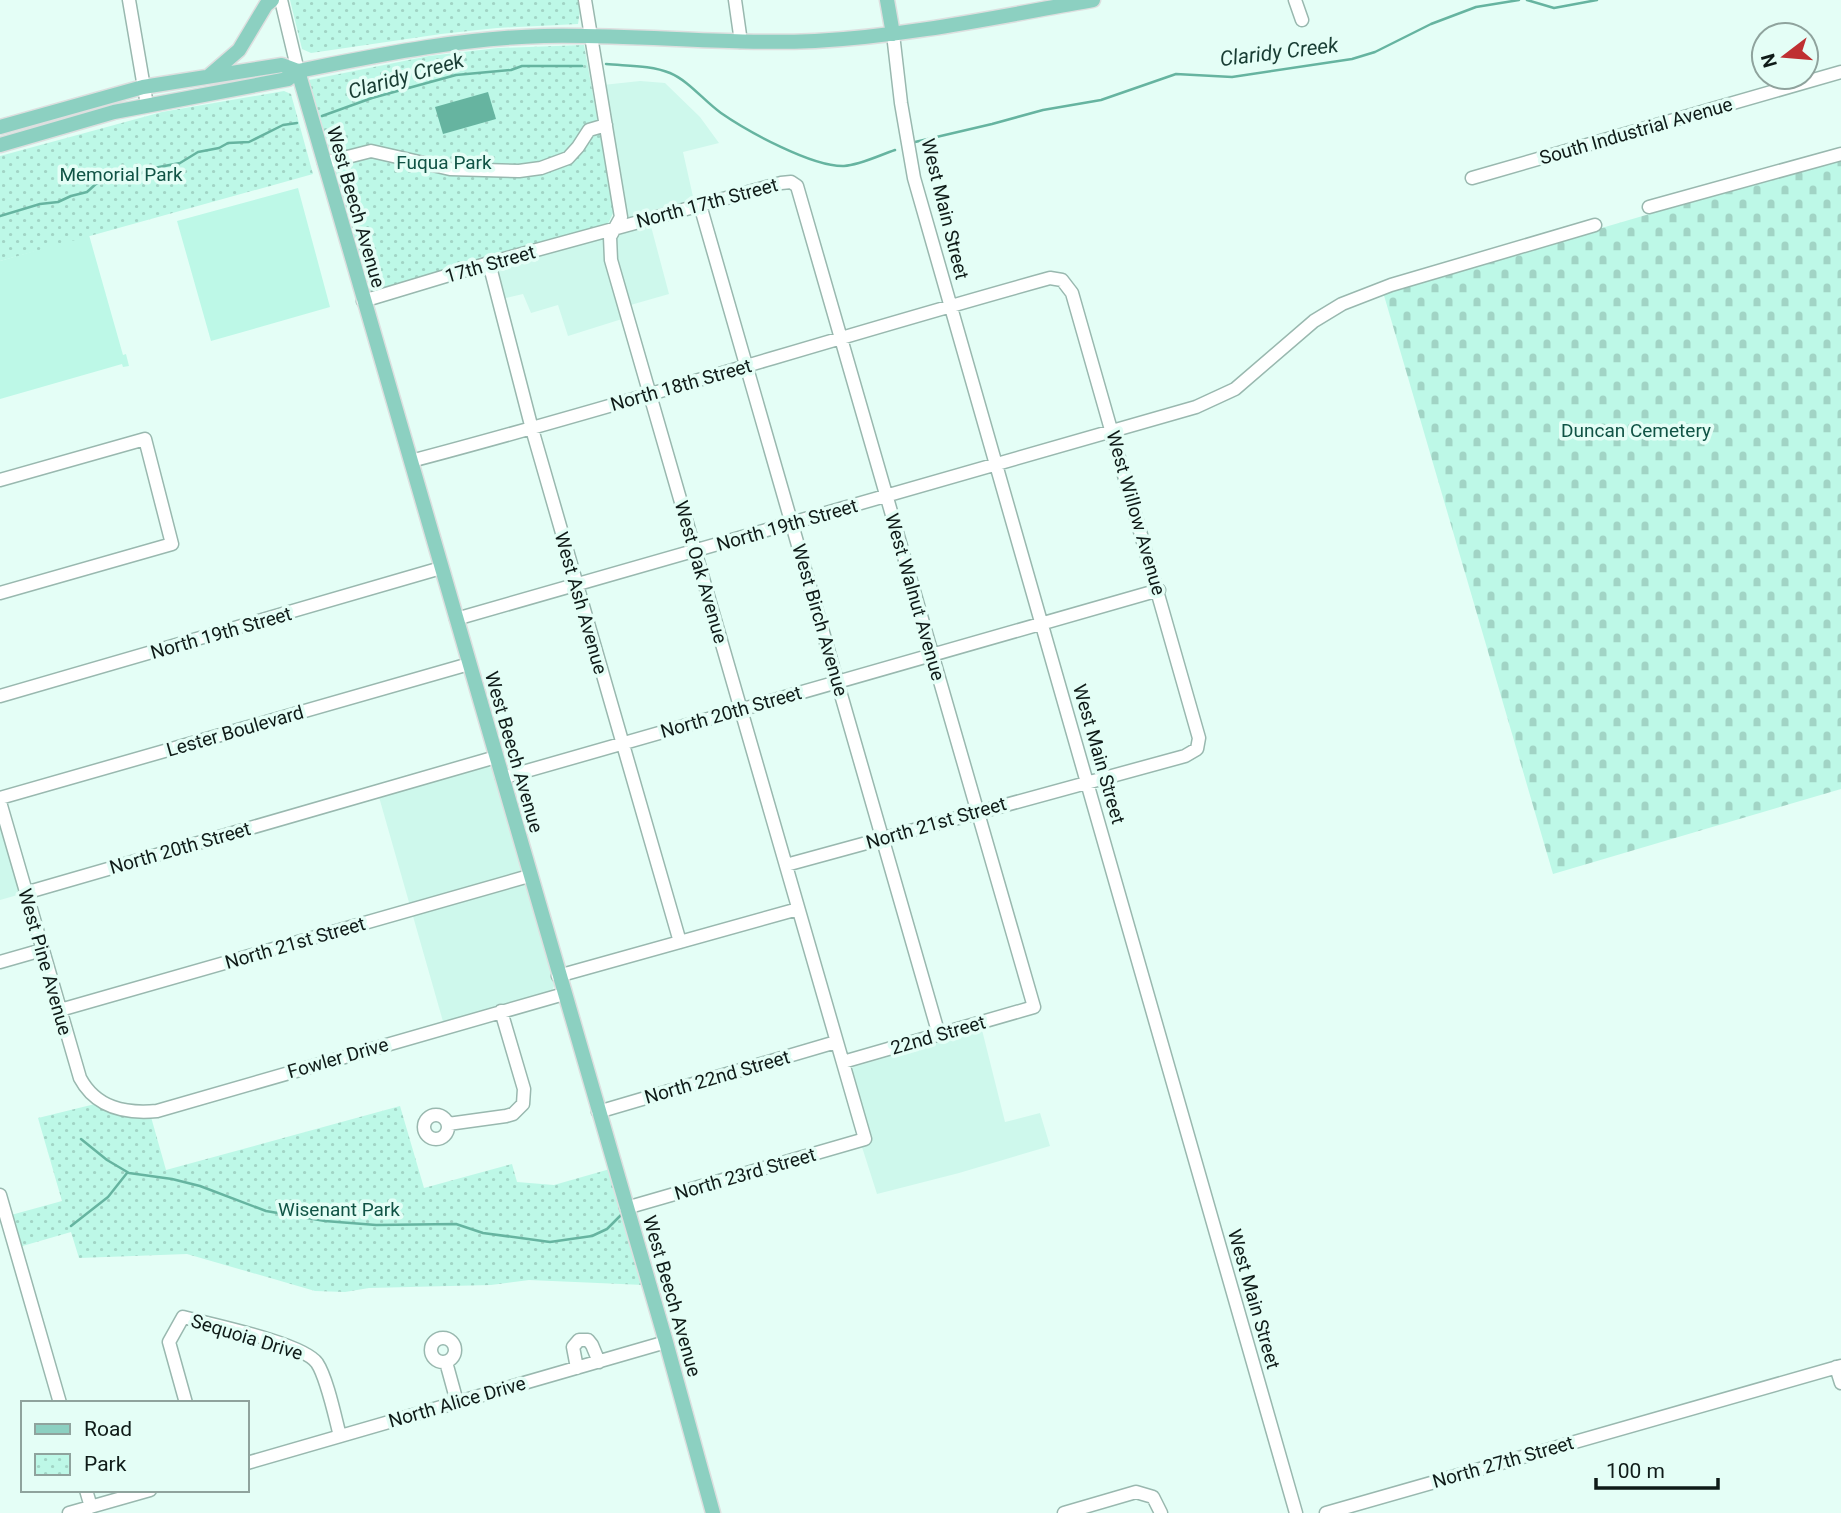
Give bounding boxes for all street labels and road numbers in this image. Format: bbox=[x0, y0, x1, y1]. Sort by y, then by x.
street label: South Industrial Avenue bbox=[1537, 92, 1735, 170]
street label: West Beech Avenue bbox=[322, 124, 390, 290]
street label: West Main Street bbox=[916, 136, 974, 282]
street label: North 17th Street bbox=[634, 173, 780, 233]
street label: 17th Street bbox=[442, 240, 538, 288]
street label: North 18th Street bbox=[608, 354, 754, 416]
street label: West Willow Avenue bbox=[1102, 428, 1170, 598]
street label: North 19th Street bbox=[714, 494, 860, 556]
street label: West Oak Avenue bbox=[670, 498, 732, 646]
street label: West Walnut Avenue bbox=[880, 511, 950, 683]
street label: West Ash Avenue bbox=[550, 529, 612, 677]
street label: West Birch Avenue bbox=[787, 541, 853, 699]
street label: North 19th Street bbox=[148, 602, 294, 664]
street label: West Beech Avenue bbox=[480, 669, 548, 835]
street label: North 20th Street bbox=[658, 681, 804, 743]
street label: West Main Street bbox=[1068, 681, 1130, 827]
street label: Lester Boulevard bbox=[164, 700, 306, 762]
street label: North 21st Street bbox=[863, 792, 1009, 854]
street label: North 20th Street bbox=[107, 817, 253, 879]
street label: West Pine Avenue bbox=[13, 886, 77, 1038]
street label: North 21st Street bbox=[222, 912, 368, 974]
street label: 22nd Street bbox=[888, 1011, 988, 1059]
street label: Fowler Drive bbox=[285, 1033, 391, 1083]
street label: North 22nd Street bbox=[642, 1045, 792, 1109]
street label: North 23rd Street bbox=[672, 1143, 818, 1205]
street label: West Beech Avenue bbox=[638, 1213, 706, 1379]
street label: West Main Street bbox=[1223, 1226, 1285, 1372]
street label: Sequoia Drive bbox=[188, 1309, 306, 1365]
street label: North Alice Drive bbox=[386, 1371, 528, 1433]
street label: North 27th Street bbox=[1430, 1431, 1576, 1493]

